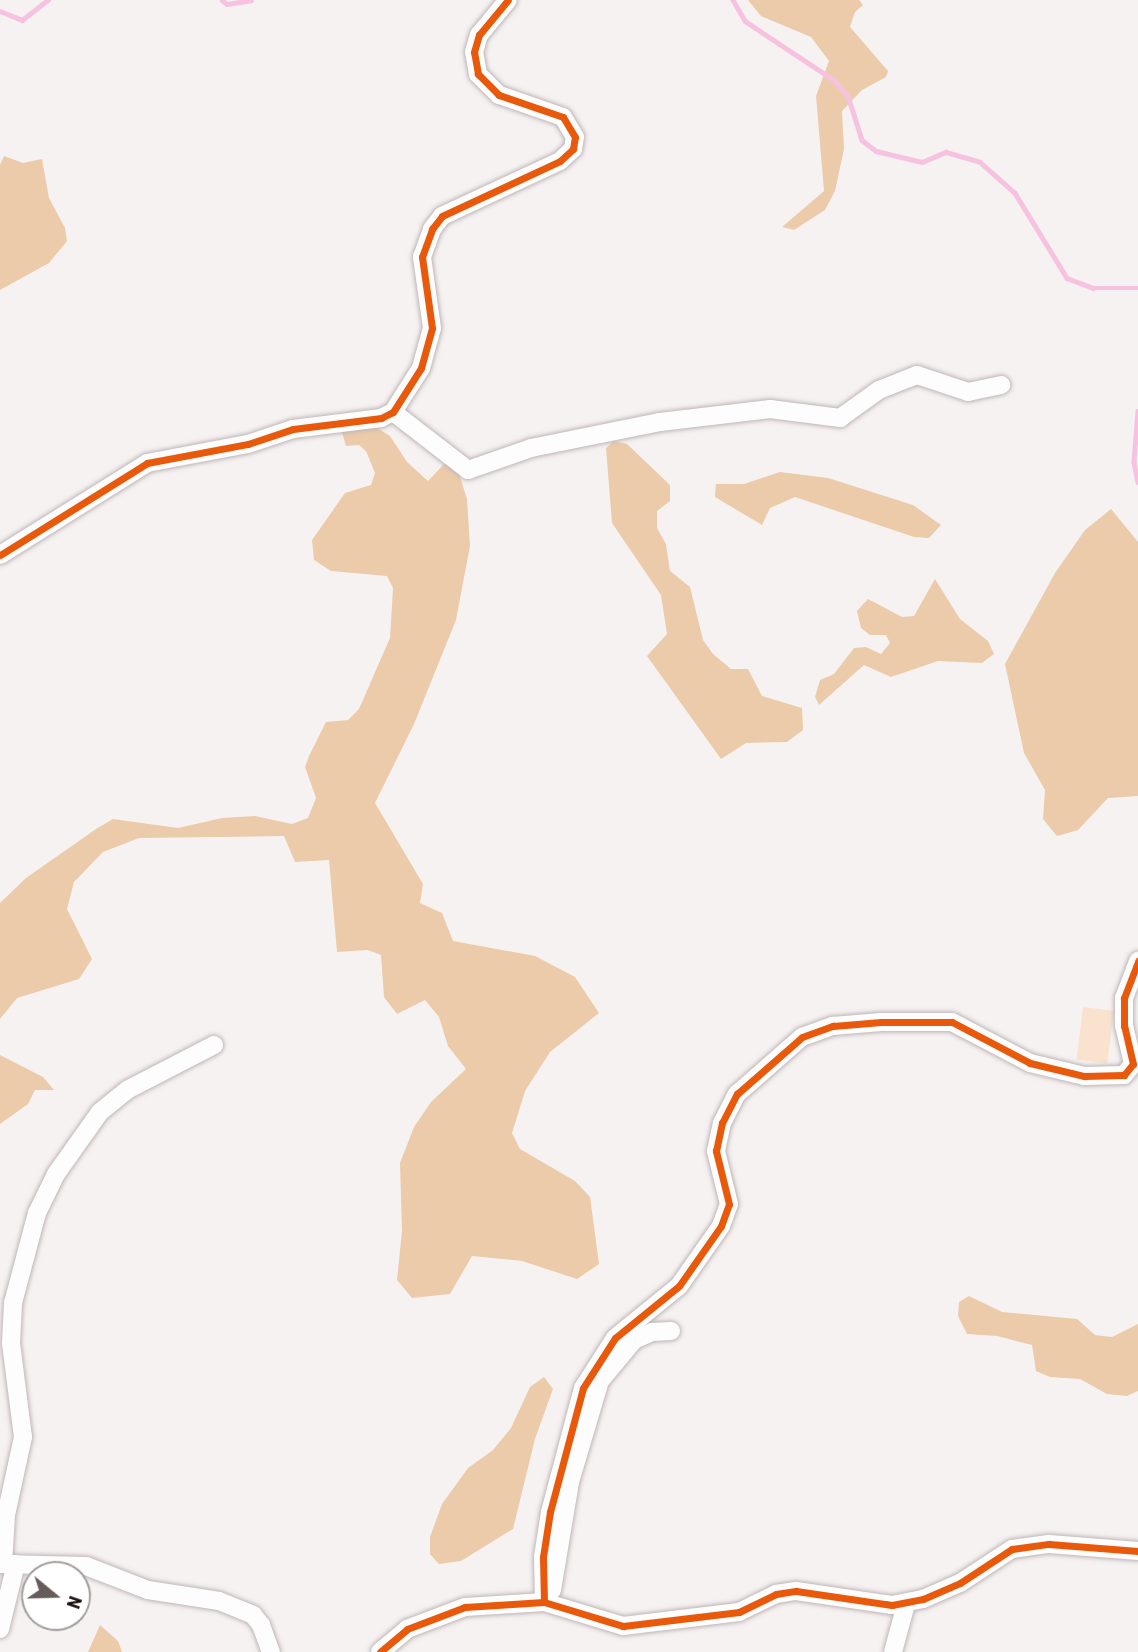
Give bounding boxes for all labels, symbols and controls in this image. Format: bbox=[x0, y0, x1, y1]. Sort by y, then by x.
north arrow bbox=[21, 1561, 91, 1631]
text: N bbox=[62, 1593, 87, 1612]

